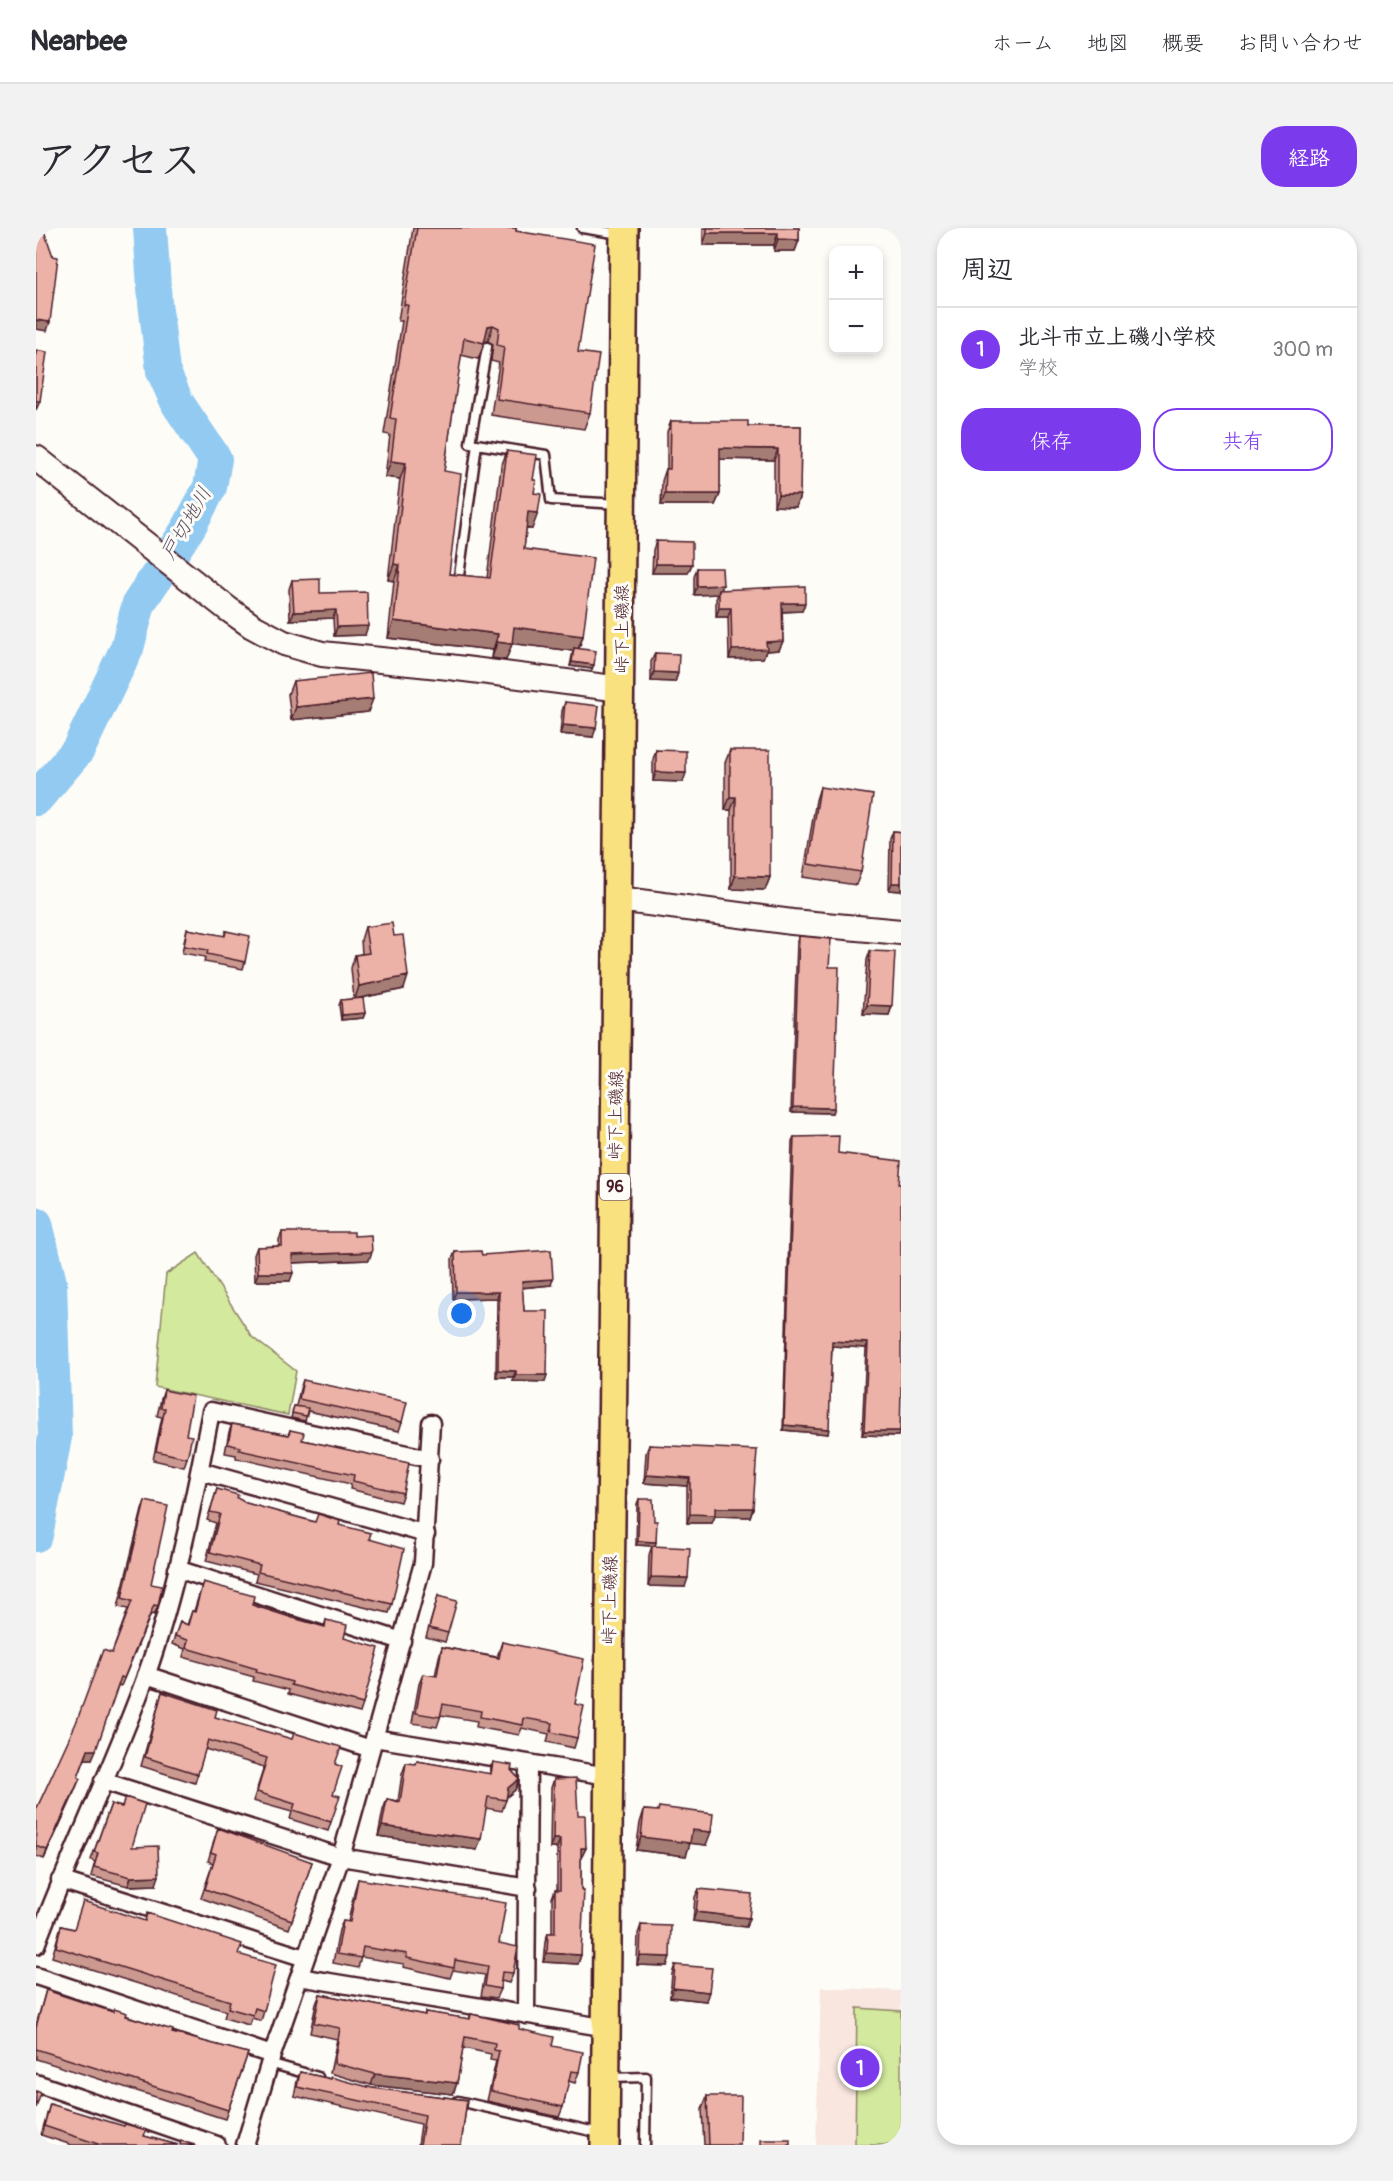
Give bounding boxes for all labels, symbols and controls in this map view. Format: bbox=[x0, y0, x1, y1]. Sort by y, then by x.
text: Nearbee bbox=[30, 24, 127, 59]
text: ホーム bbox=[992, 30, 1054, 57]
text: 地図 bbox=[1087, 30, 1129, 57]
text: 概要 bbox=[1162, 30, 1204, 57]
text: お問い合わせ bbox=[1237, 30, 1363, 57]
button: 経路 bbox=[1261, 126, 1357, 187]
text: アクセス bbox=[36, 135, 201, 187]
map controls bbox=[829, 246, 883, 354]
button: + bbox=[829, 246, 883, 300]
text: 周辺 bbox=[961, 254, 1013, 286]
button: − bbox=[829, 300, 883, 354]
text: 北斗市立上磯小学校 bbox=[1018, 323, 1216, 351]
text: 1 bbox=[977, 337, 984, 362]
text: 300 m bbox=[1272, 337, 1333, 362]
text: 学校 bbox=[1018, 355, 1058, 380]
button: 保存 bbox=[961, 408, 1141, 471]
button: 共有 bbox=[1153, 408, 1333, 471]
water label: 戸切地川 bbox=[155, 482, 217, 564]
street label: 峠下上磯線 bbox=[611, 584, 634, 674]
street label: 峠下上磯線 bbox=[604, 1070, 628, 1160]
road number: 96 bbox=[600, 1174, 630, 1200]
your location bbox=[447, 1299, 476, 1328]
street label: 峠下上磯線 bbox=[598, 1555, 622, 1645]
pin: 1 bbox=[840, 2046, 880, 2090]

